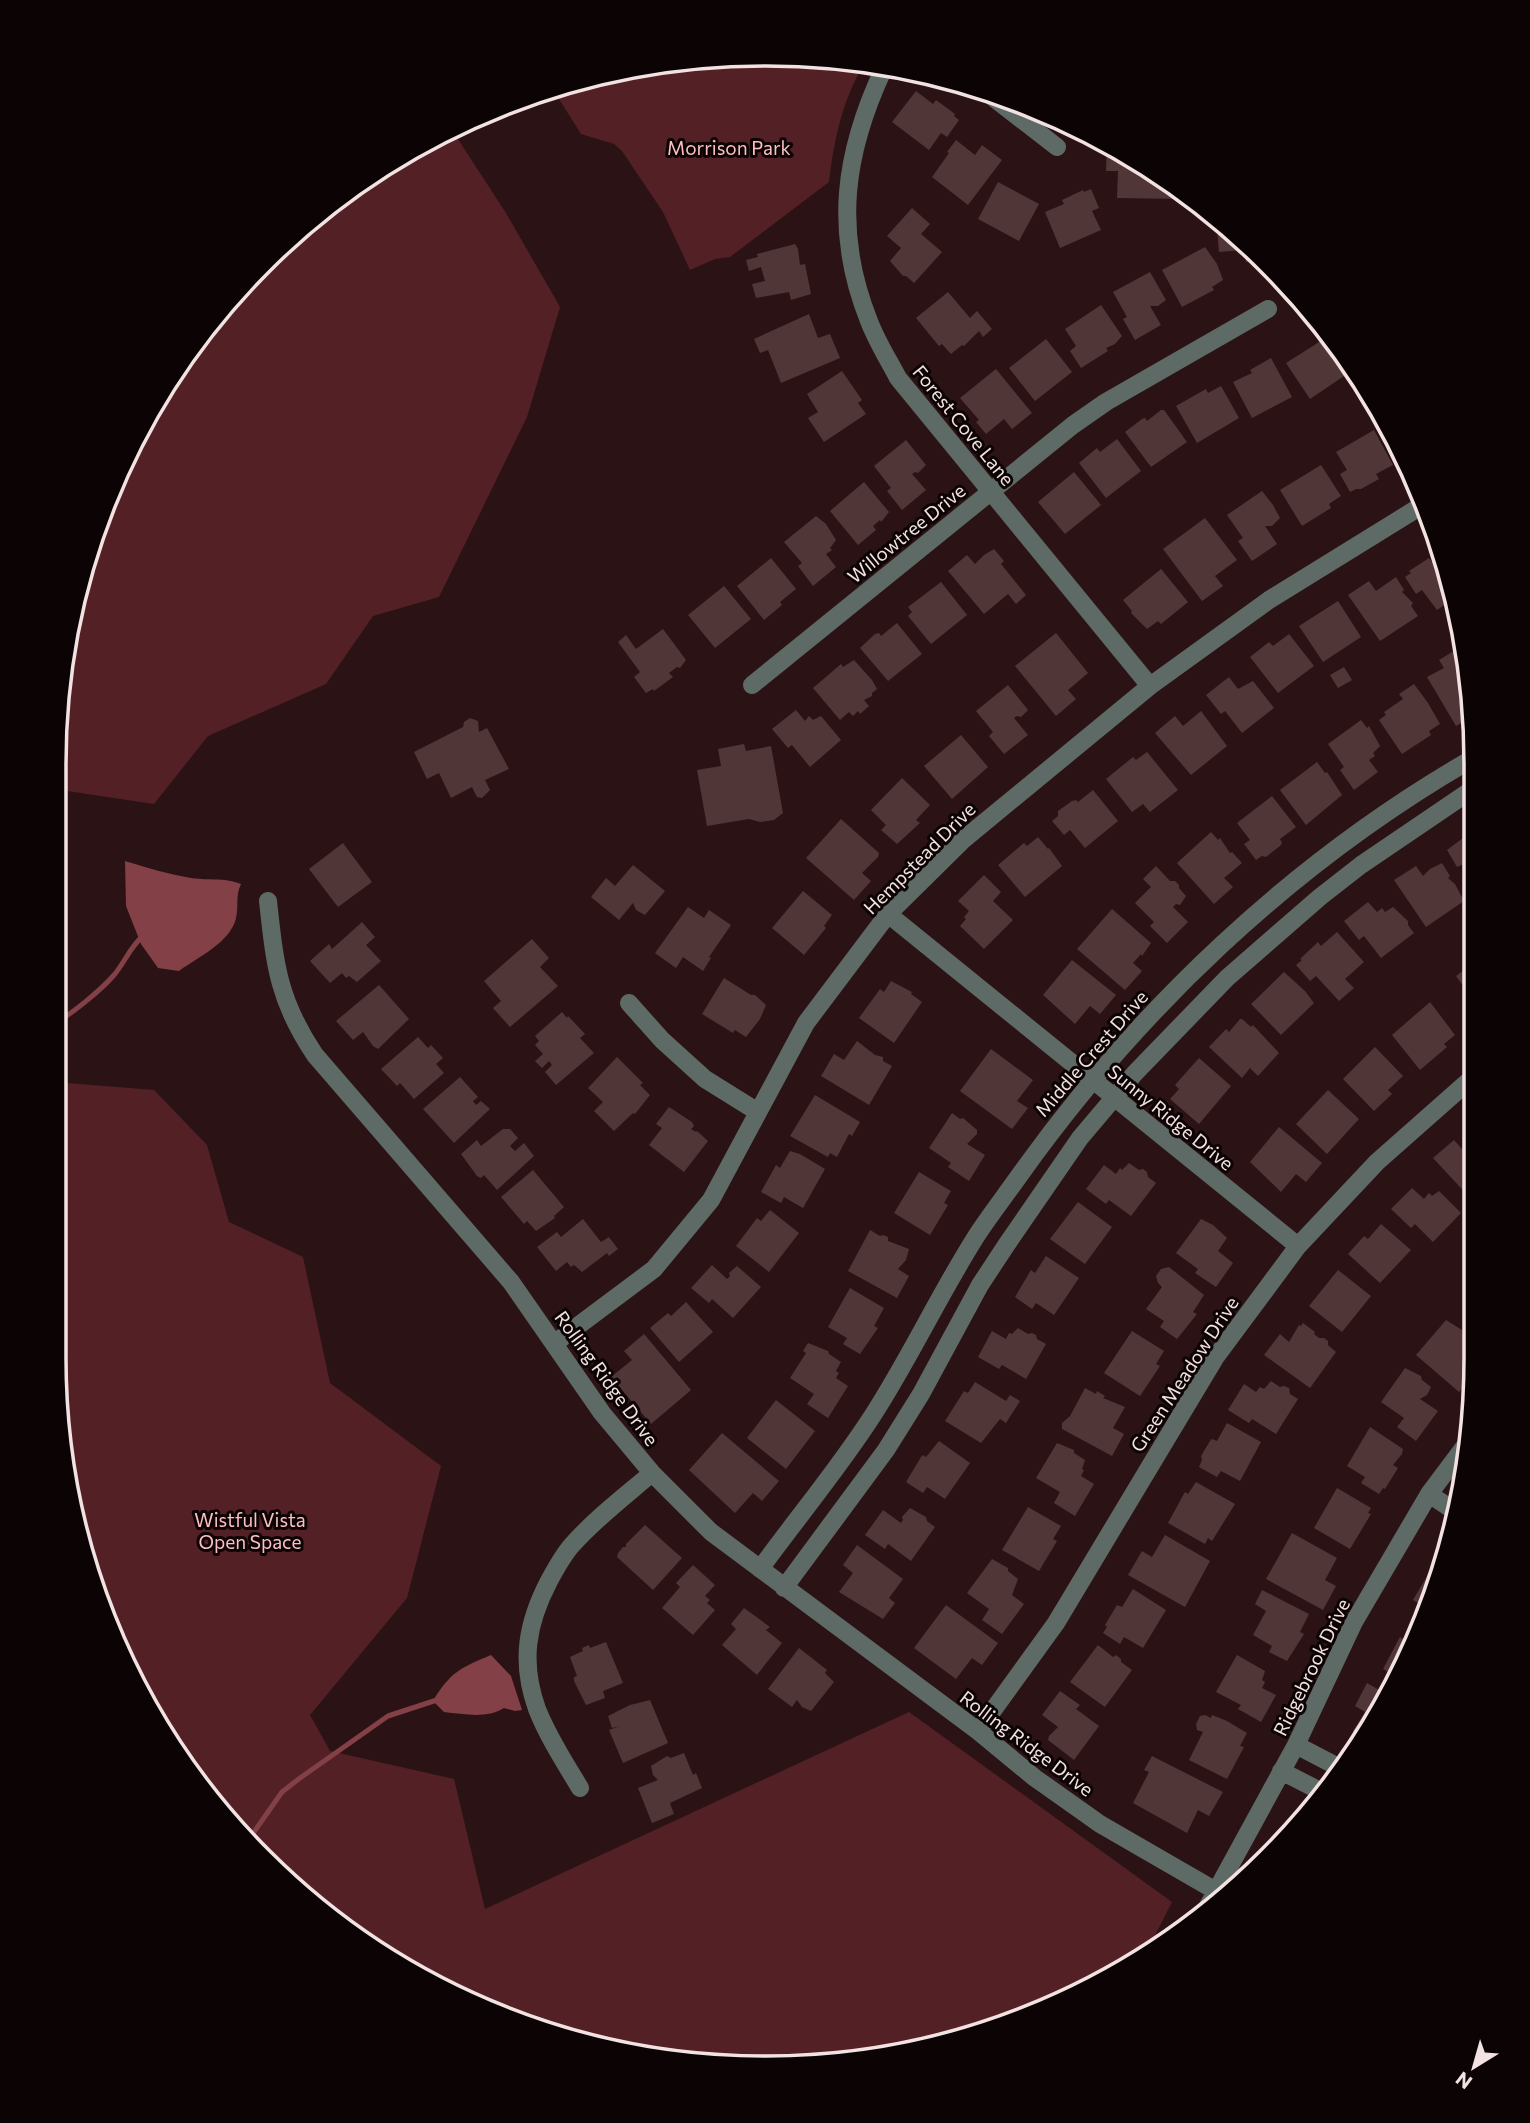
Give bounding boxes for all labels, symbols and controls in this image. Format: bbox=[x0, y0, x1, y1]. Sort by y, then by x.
park label: Morrison Park bbox=[667, 136, 791, 159]
street label: Forest Cove Lane bbox=[909, 360, 1019, 490]
street label: Willowtree Drive bbox=[843, 479, 969, 587]
street label: Hempstead Drive bbox=[858, 797, 980, 919]
street label: Middle Crest Drive bbox=[1030, 985, 1152, 1121]
street label: Sunny Ridge Drive bbox=[1104, 1059, 1238, 1175]
street label: Green Meadow Drive bbox=[1125, 1292, 1243, 1456]
street label: Rolling Ridge Drive bbox=[550, 1306, 664, 1450]
park label: Wistful Vista Open Space bbox=[194, 1508, 306, 1553]
street label: Ridgebrook Drive bbox=[1268, 1595, 1354, 1739]
street label: Rolling Ridge Drive bbox=[956, 1685, 1098, 1801]
north arrow bbox=[1439, 2032, 1509, 2102]
text: N bbox=[1451, 2067, 1476, 2094]

